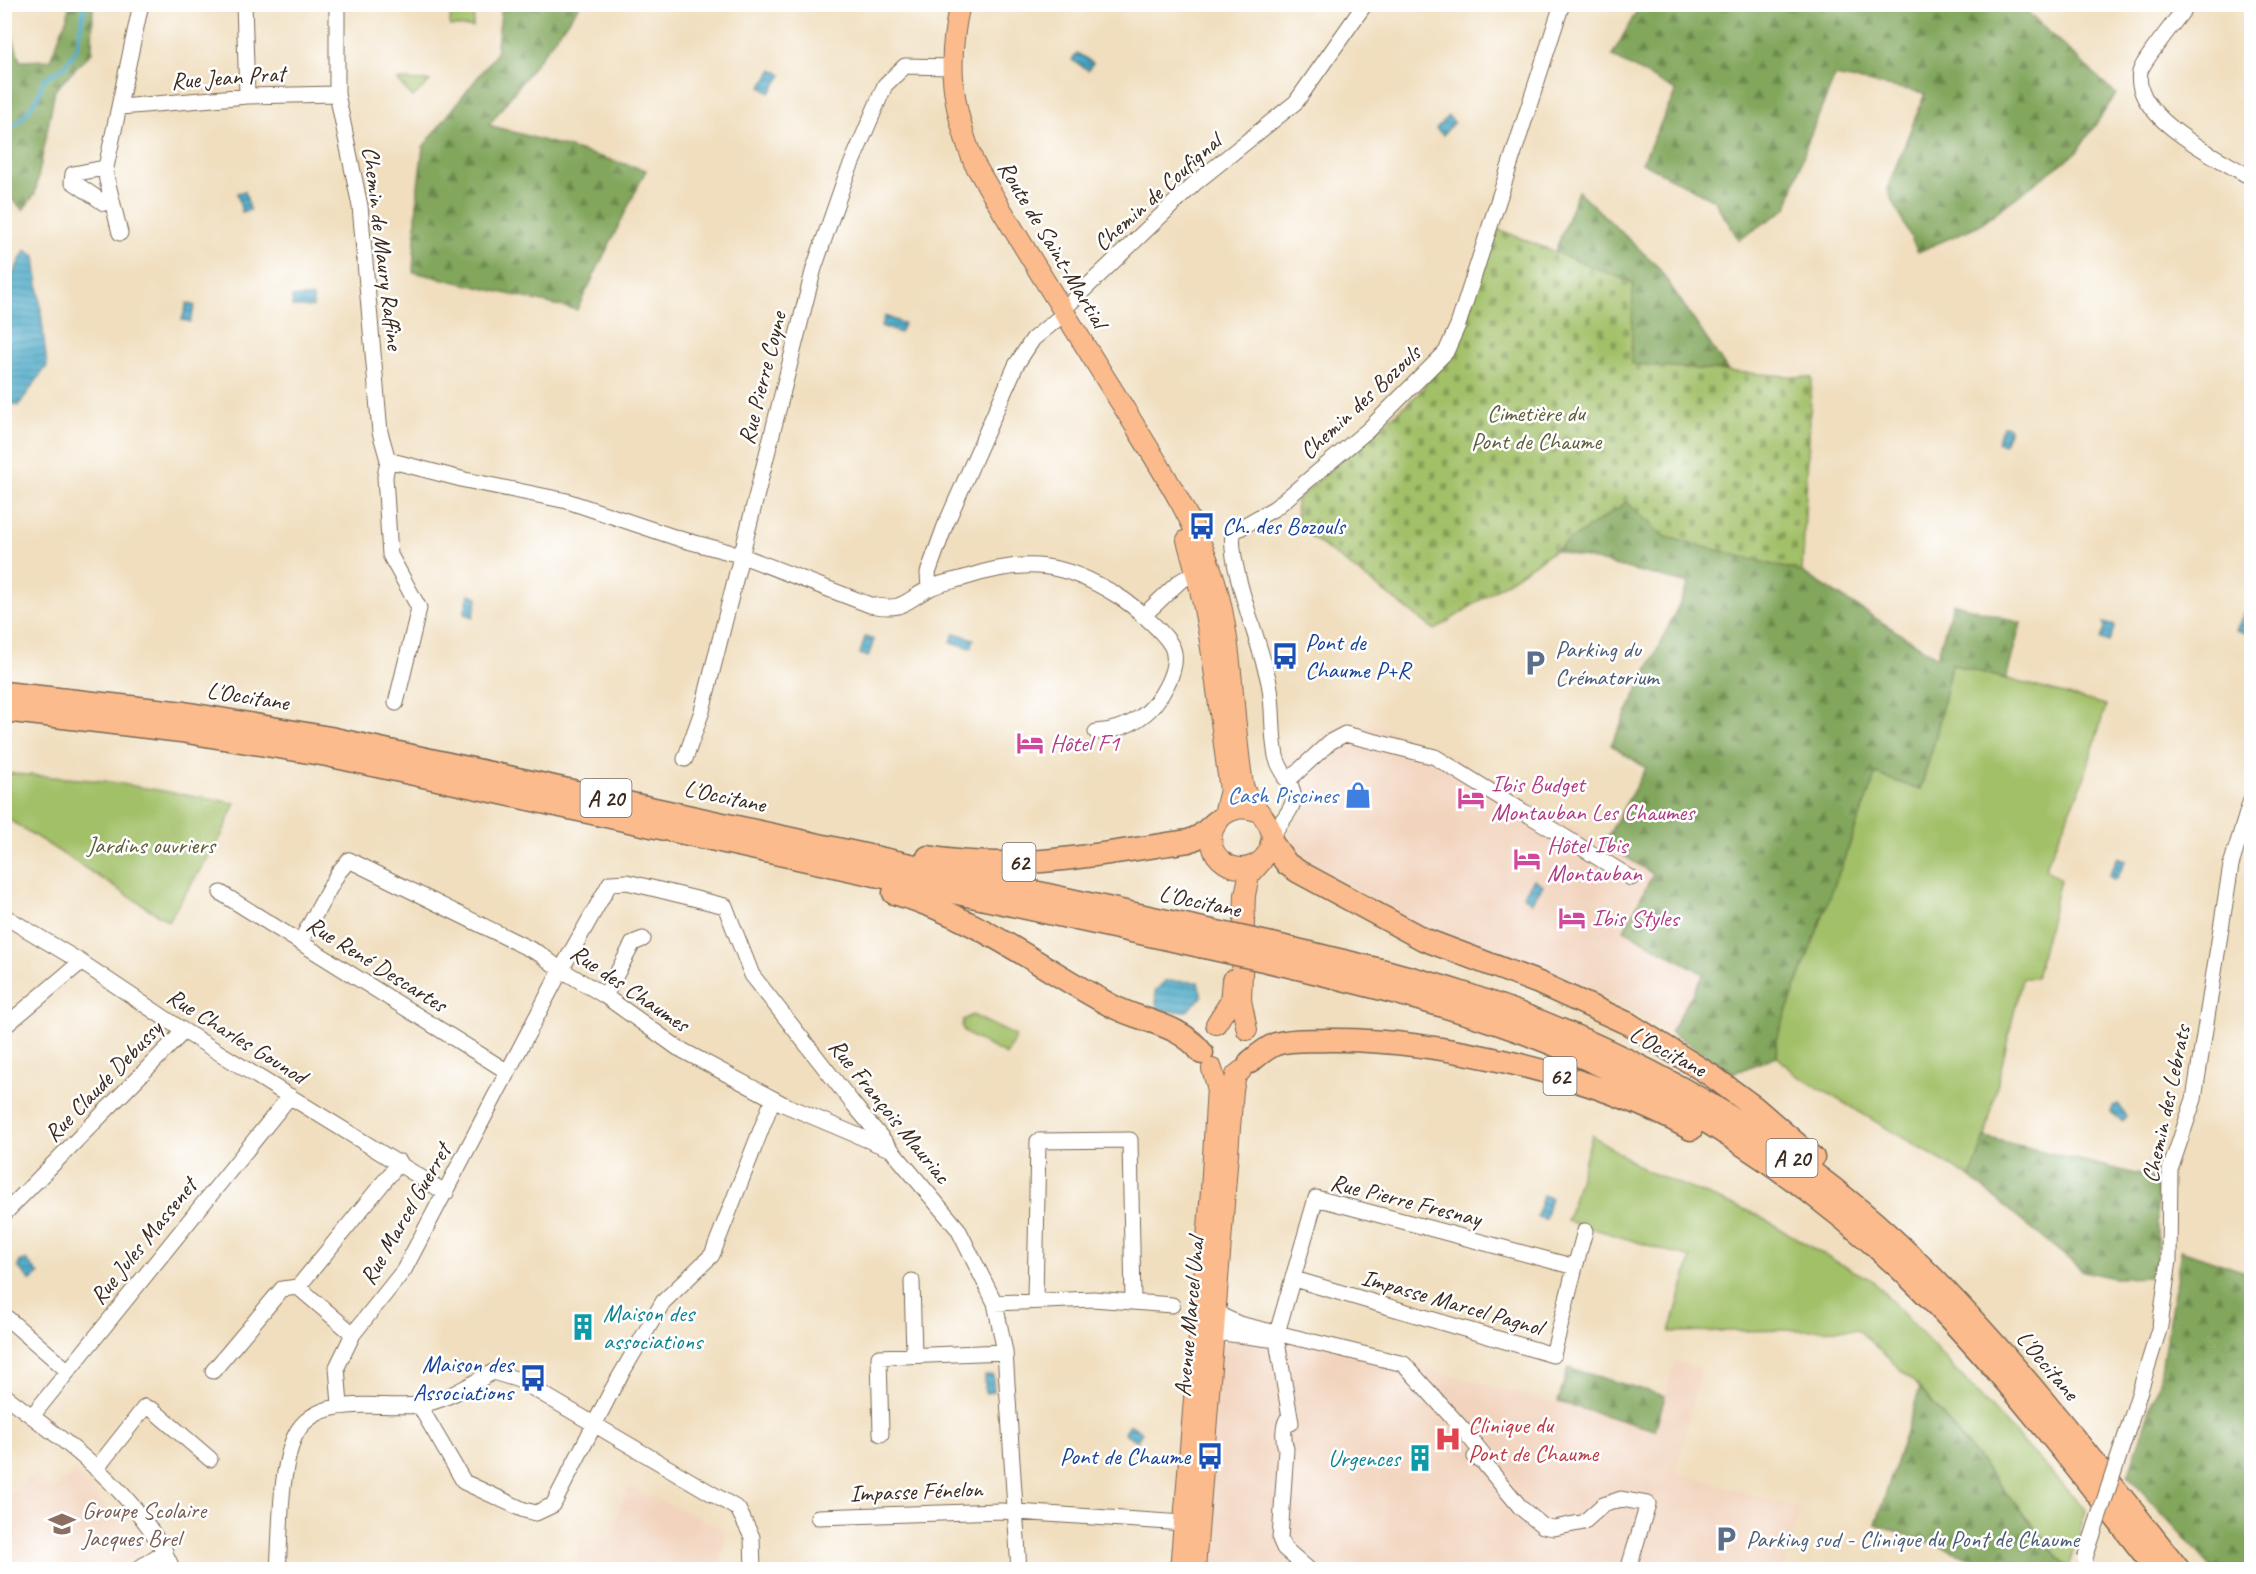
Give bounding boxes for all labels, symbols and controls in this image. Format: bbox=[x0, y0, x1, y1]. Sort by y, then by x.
street label: Rue Jean Prat bbox=[170, 58, 289, 96]
street label: Chemin de Coufignal bbox=[1087, 124, 1230, 257]
street label: Chemin de Maury Raffine bbox=[356, 145, 411, 353]
street label: Route de Saint-Martial bbox=[991, 155, 1117, 336]
street label: Rue Pierre Coyne bbox=[731, 306, 794, 447]
street label: Chemin des Bozouls bbox=[1293, 337, 1428, 466]
park label: Cimetière du Pont de Chaume bbox=[1471, 398, 1603, 456]
bus stop icon: Ch. des Bozouls bbox=[1187, 511, 1217, 541]
place label: Ch. des Bozouls bbox=[1222, 511, 1346, 541]
place label: Pont de Chaume P+R bbox=[1305, 627, 1413, 685]
place label: Parking du Crématorium bbox=[1555, 634, 1661, 692]
bus stop icon: Pont de Chaume P+R bbox=[1270, 641, 1300, 671]
parking icon: Parking du Crématorium bbox=[1520, 648, 1550, 678]
street label: L'Occitane bbox=[205, 675, 293, 718]
hotel icon: Hôtel F1 bbox=[1015, 728, 1045, 758]
place label: Hôtel F1 bbox=[1050, 728, 1120, 758]
place label: Ibis Budget Montauban Les Chaumes bbox=[1491, 769, 1696, 827]
street label: L'Occitane bbox=[682, 773, 771, 820]
road number: A 20 bbox=[580, 779, 632, 817]
place label: Cash Piscines bbox=[1228, 780, 1340, 810]
shop icon: Cash Piscines bbox=[1343, 780, 1373, 810]
hotel icon: Ibis Budget Montauban Les Chaumes bbox=[1456, 783, 1486, 813]
park label: Jardins ouvriers bbox=[86, 830, 217, 860]
place label: Hôtel Ibis Montauban bbox=[1547, 830, 1643, 888]
road number: 62 bbox=[1002, 843, 1036, 881]
hotel icon: Hôtel Ibis Montauban bbox=[1512, 844, 1542, 874]
street label: L'Occitane bbox=[1157, 878, 1246, 925]
hotel icon: Ibis Styles bbox=[1557, 903, 1587, 933]
place label: Ibis Styles bbox=[1592, 903, 1680, 933]
street label: Rue René Descartes bbox=[301, 909, 454, 1020]
street label: Rue des Chaumes bbox=[565, 937, 697, 1040]
street label: Rue Charles Gounod bbox=[161, 981, 316, 1093]
street label: Rue Claude Debussy bbox=[37, 1013, 170, 1148]
street label: L'Occitane bbox=[1625, 1018, 1713, 1085]
street label: Chemin des Lebrats bbox=[2135, 1021, 2198, 1185]
street label: Rue François Mauriac bbox=[822, 1032, 958, 1191]
road number: 62 bbox=[1544, 1057, 1576, 1095]
street label: Rue Marcel Guerret bbox=[353, 1135, 459, 1290]
road number: A 20 bbox=[1766, 1139, 1818, 1177]
street label: Rue Pierre Fresnay bbox=[1328, 1167, 1486, 1234]
street label: Rue Jules Massenet bbox=[83, 1169, 205, 1310]
street label: Avenue Marcel Unal bbox=[1167, 1232, 1211, 1398]
street label: Impasse Marcel Pagnol bbox=[1358, 1262, 1550, 1343]
place label: Maison des associations bbox=[603, 1298, 704, 1356]
building icon: Maison des associations bbox=[568, 1312, 598, 1342]
street label: L'Occitane bbox=[2010, 1324, 2087, 1408]
place label: Maison des Associations bbox=[413, 1349, 516, 1407]
bus stop icon: Maison des Associations bbox=[518, 1363, 548, 1393]
place label: Clinique du Pont de Chaume bbox=[1468, 1410, 1600, 1468]
hospital icon: Clinique du Pont de Chaume bbox=[1433, 1424, 1463, 1454]
place label: Pont de Chaume bbox=[1060, 1441, 1192, 1471]
bus stop icon: Pont de Chaume bbox=[1195, 1441, 1225, 1471]
place label: Urgences bbox=[1328, 1443, 1402, 1473]
building icon: Urgences bbox=[1405, 1443, 1435, 1473]
street label: Impasse Fénelon bbox=[849, 1474, 984, 1508]
place label: Groupe Scolaire Jacques Brel bbox=[81, 1495, 208, 1553]
school or university icon: Groupe Scolaire Jacques Brel bbox=[47, 1509, 77, 1539]
parking icon: Parking sud - Clinique du Pont de Chaume bbox=[1711, 1524, 1741, 1554]
place label: Parking sud - Clinique du Pont de Chaume bbox=[1746, 1524, 2081, 1554]

